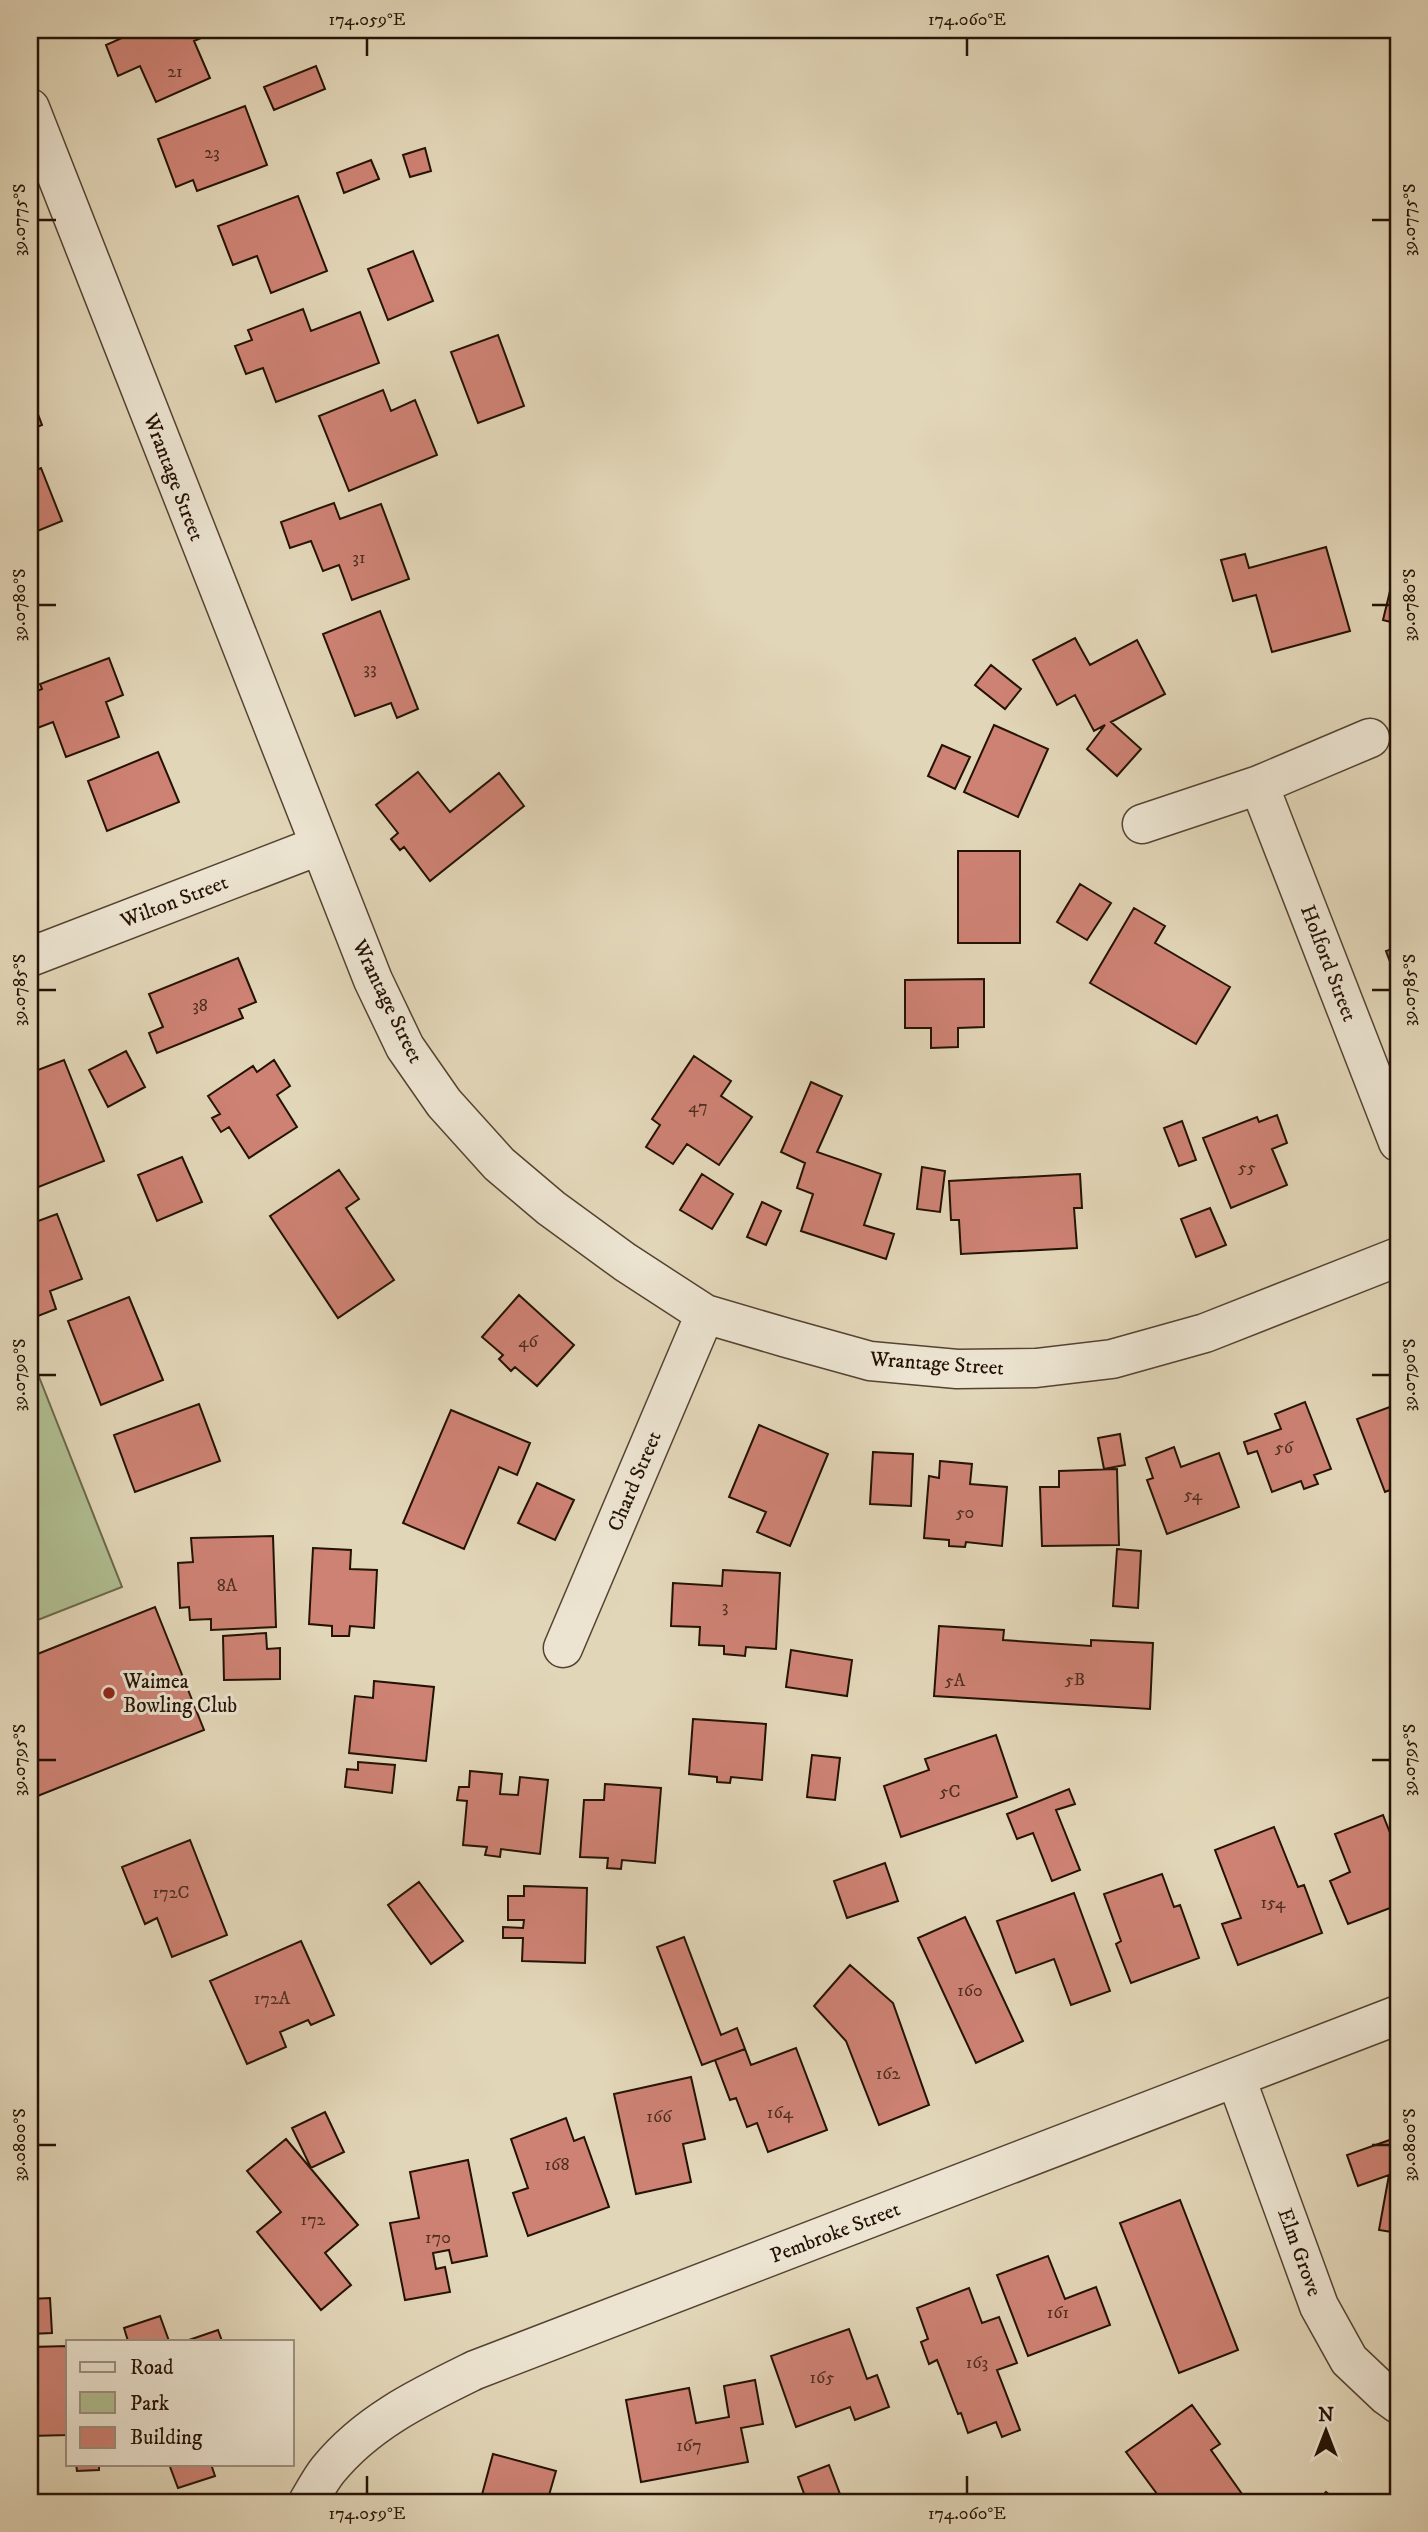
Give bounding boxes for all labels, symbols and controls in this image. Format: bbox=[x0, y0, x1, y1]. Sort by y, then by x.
text: 174.059°E bbox=[329, 9, 406, 31]
text: 174.060°E bbox=[928, 9, 1006, 31]
house number: 21 bbox=[167, 61, 183, 83]
house number: 23 bbox=[204, 142, 220, 164]
text: 39.0775°S bbox=[9, 184, 31, 256]
text: 39.0775°S bbox=[1399, 184, 1421, 256]
street label: Wrantage Street bbox=[136, 409, 209, 545]
house number: 31 bbox=[352, 547, 366, 569]
text: 39.0780°S bbox=[9, 568, 31, 642]
text: 39.0780°S bbox=[1399, 568, 1421, 642]
house number: 33 bbox=[363, 658, 377, 680]
street label: Wilton Street bbox=[116, 869, 232, 935]
street label: Holford Street bbox=[1294, 901, 1362, 1026]
street label: Wrantage Street bbox=[346, 934, 428, 1068]
text: 39.0785°S bbox=[9, 954, 31, 1026]
text: 39.0785°S bbox=[1399, 954, 1421, 1026]
house number: 38 bbox=[192, 995, 208, 1017]
house number: 47 bbox=[688, 1096, 708, 1118]
house number: 55 bbox=[1238, 1157, 1256, 1179]
house number: 46 bbox=[518, 1331, 538, 1353]
text: 39.0790°S bbox=[9, 1339, 31, 1412]
text: 39.0790°S bbox=[1399, 1339, 1421, 1412]
street label: Wrantage Street bbox=[868, 1346, 1005, 1382]
street label: Chard Street bbox=[602, 1427, 668, 1535]
house number: 56 bbox=[1275, 1437, 1294, 1459]
house number: 54 bbox=[1184, 1484, 1203, 1506]
house number: 50 bbox=[956, 1502, 974, 1524]
house number: 8A bbox=[217, 1575, 238, 1597]
house number: 3 bbox=[722, 1596, 728, 1618]
place label: Waimea Bowling Club bbox=[122, 1669, 237, 1719]
house number: 5B bbox=[1065, 1669, 1085, 1691]
house number: 5A bbox=[945, 1670, 966, 1692]
marker: Waimea Bowling Club bbox=[101, 1685, 117, 1701]
text: 39.0795°S bbox=[9, 1724, 31, 1796]
text: 39.0795°S bbox=[1399, 1724, 1421, 1796]
house number: 5C bbox=[940, 1781, 960, 1803]
house number: 172C bbox=[153, 1882, 189, 1904]
house number: 154 bbox=[1261, 1892, 1286, 1914]
house number: 160 bbox=[957, 1980, 983, 2002]
house number: 172A bbox=[254, 1988, 291, 2010]
house number: 162 bbox=[876, 2063, 901, 2085]
house number: 164 bbox=[767, 2102, 794, 2124]
house number: 166 bbox=[646, 2106, 672, 2128]
text: 39.0800°S bbox=[9, 2108, 31, 2182]
text: 39.0800°S bbox=[1399, 2108, 1421, 2182]
house number: 168 bbox=[545, 2154, 569, 2176]
street label: Pembroke Street bbox=[767, 2196, 904, 2270]
street label: Elm Grove bbox=[1271, 2205, 1327, 2300]
house number: 172 bbox=[301, 2209, 326, 2231]
house number: 170 bbox=[425, 2227, 451, 2249]
house number: 161 bbox=[1047, 2302, 1069, 2324]
legend bbox=[66, 2340, 294, 2466]
house number: 163 bbox=[966, 2352, 988, 2374]
text: Road bbox=[130, 2355, 174, 2381]
house number: 165 bbox=[810, 2367, 834, 2389]
text: Park bbox=[130, 2391, 170, 2417]
north arrow bbox=[1292, 2396, 1362, 2466]
text: N bbox=[1318, 2404, 1334, 2427]
text: Building bbox=[130, 2425, 203, 2451]
house number: 167 bbox=[676, 2435, 702, 2457]
text: 174.059°E bbox=[329, 2503, 406, 2525]
text: 174.060°E bbox=[928, 2503, 1006, 2525]

